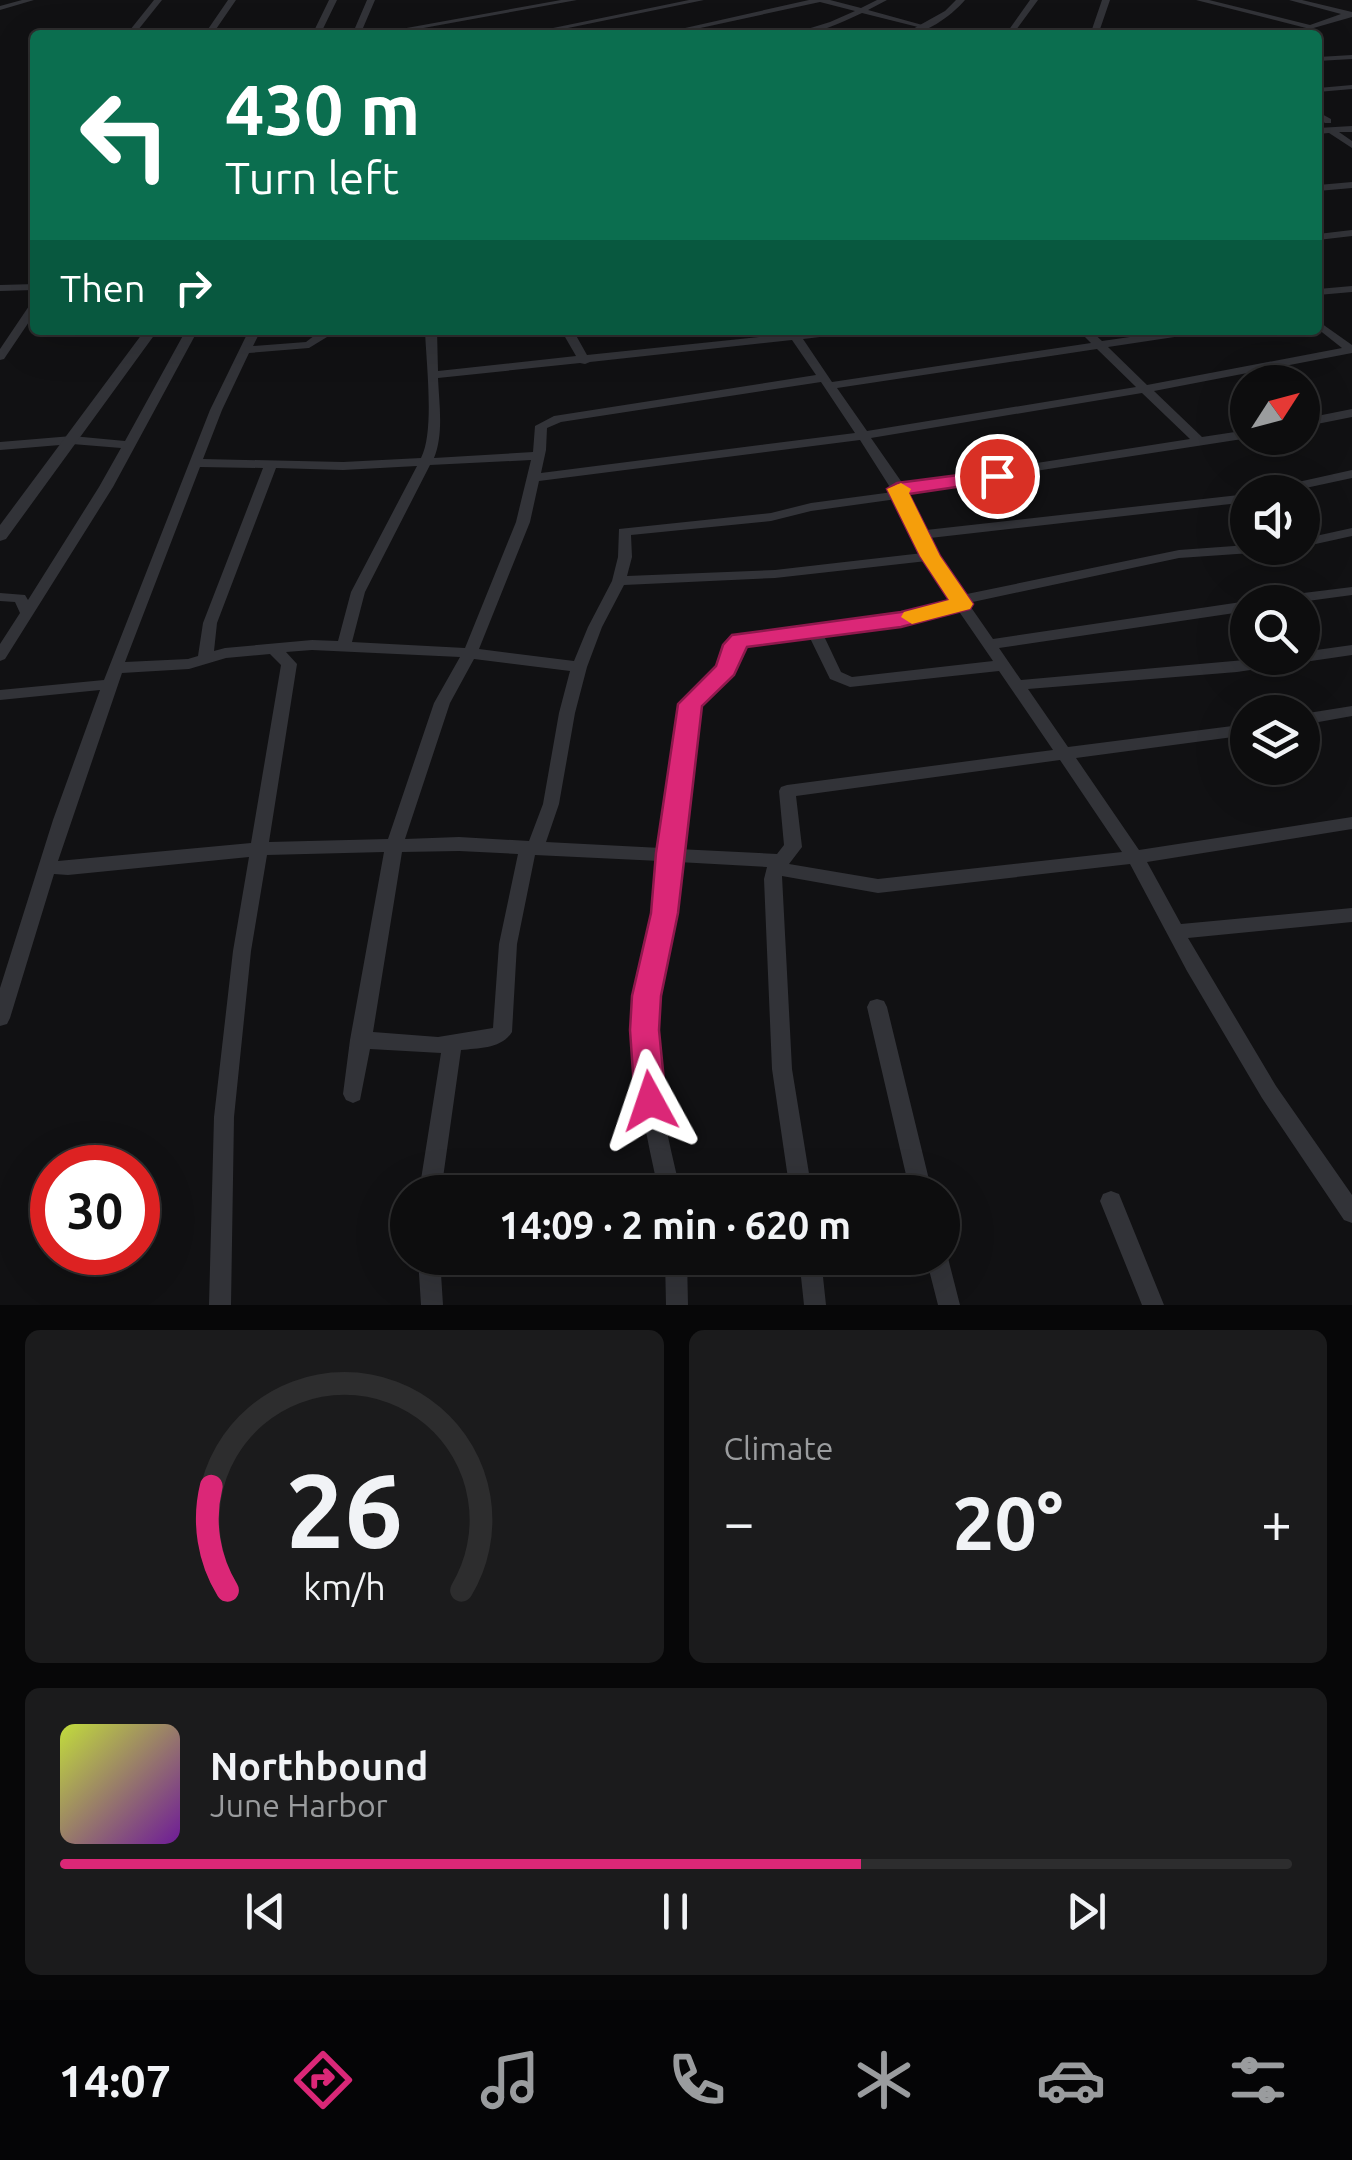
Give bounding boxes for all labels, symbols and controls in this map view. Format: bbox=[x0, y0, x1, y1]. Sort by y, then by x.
icon: left bbox=[60, 70, 190, 200]
text: 430 m bbox=[225, 70, 420, 148]
text: Turn left bbox=[225, 152, 399, 203]
icon: right bbox=[166, 260, 221, 315]
text: Then bbox=[60, 267, 146, 309]
north arrow bbox=[1230, 365, 1320, 455]
map controls bbox=[1230, 365, 1320, 785]
pin bbox=[955, 434, 1040, 519]
icon: arrive bbox=[970, 449, 1025, 504]
button: sound bbox=[1230, 475, 1320, 565]
button: search bbox=[1230, 585, 1320, 675]
button: layers bbox=[1230, 695, 1320, 785]
position arrow bbox=[598, 1049, 702, 1153]
speed limit sign: 30 bbox=[30, 1145, 160, 1275]
text: 14:09 · 2 min · 620 m bbox=[499, 1204, 851, 1246]
text: Climate bbox=[724, 1430, 834, 1466]
text: 26 bbox=[286, 1451, 403, 1568]
text: 20° bbox=[952, 1480, 1063, 1564]
text: − bbox=[724, 1491, 755, 1552]
text: + bbox=[1261, 1491, 1292, 1552]
text: km/h bbox=[303, 1567, 386, 1607]
text: Northbound bbox=[210, 1745, 428, 1787]
text: June Harbor bbox=[210, 1787, 388, 1823]
icon: previous bbox=[238, 1884, 293, 1939]
icon: pause bbox=[648, 1884, 703, 1939]
icon: next bbox=[1059, 1884, 1114, 1939]
icon: directions bbox=[288, 2045, 358, 2115]
icon: music bbox=[475, 2045, 545, 2115]
icon: phone bbox=[662, 2045, 732, 2115]
icon: climate bbox=[849, 2045, 919, 2115]
icon: car bbox=[1036, 2045, 1106, 2115]
icon: filters bbox=[1223, 2045, 1293, 2115]
text: 14:07 bbox=[59, 2055, 171, 2106]

